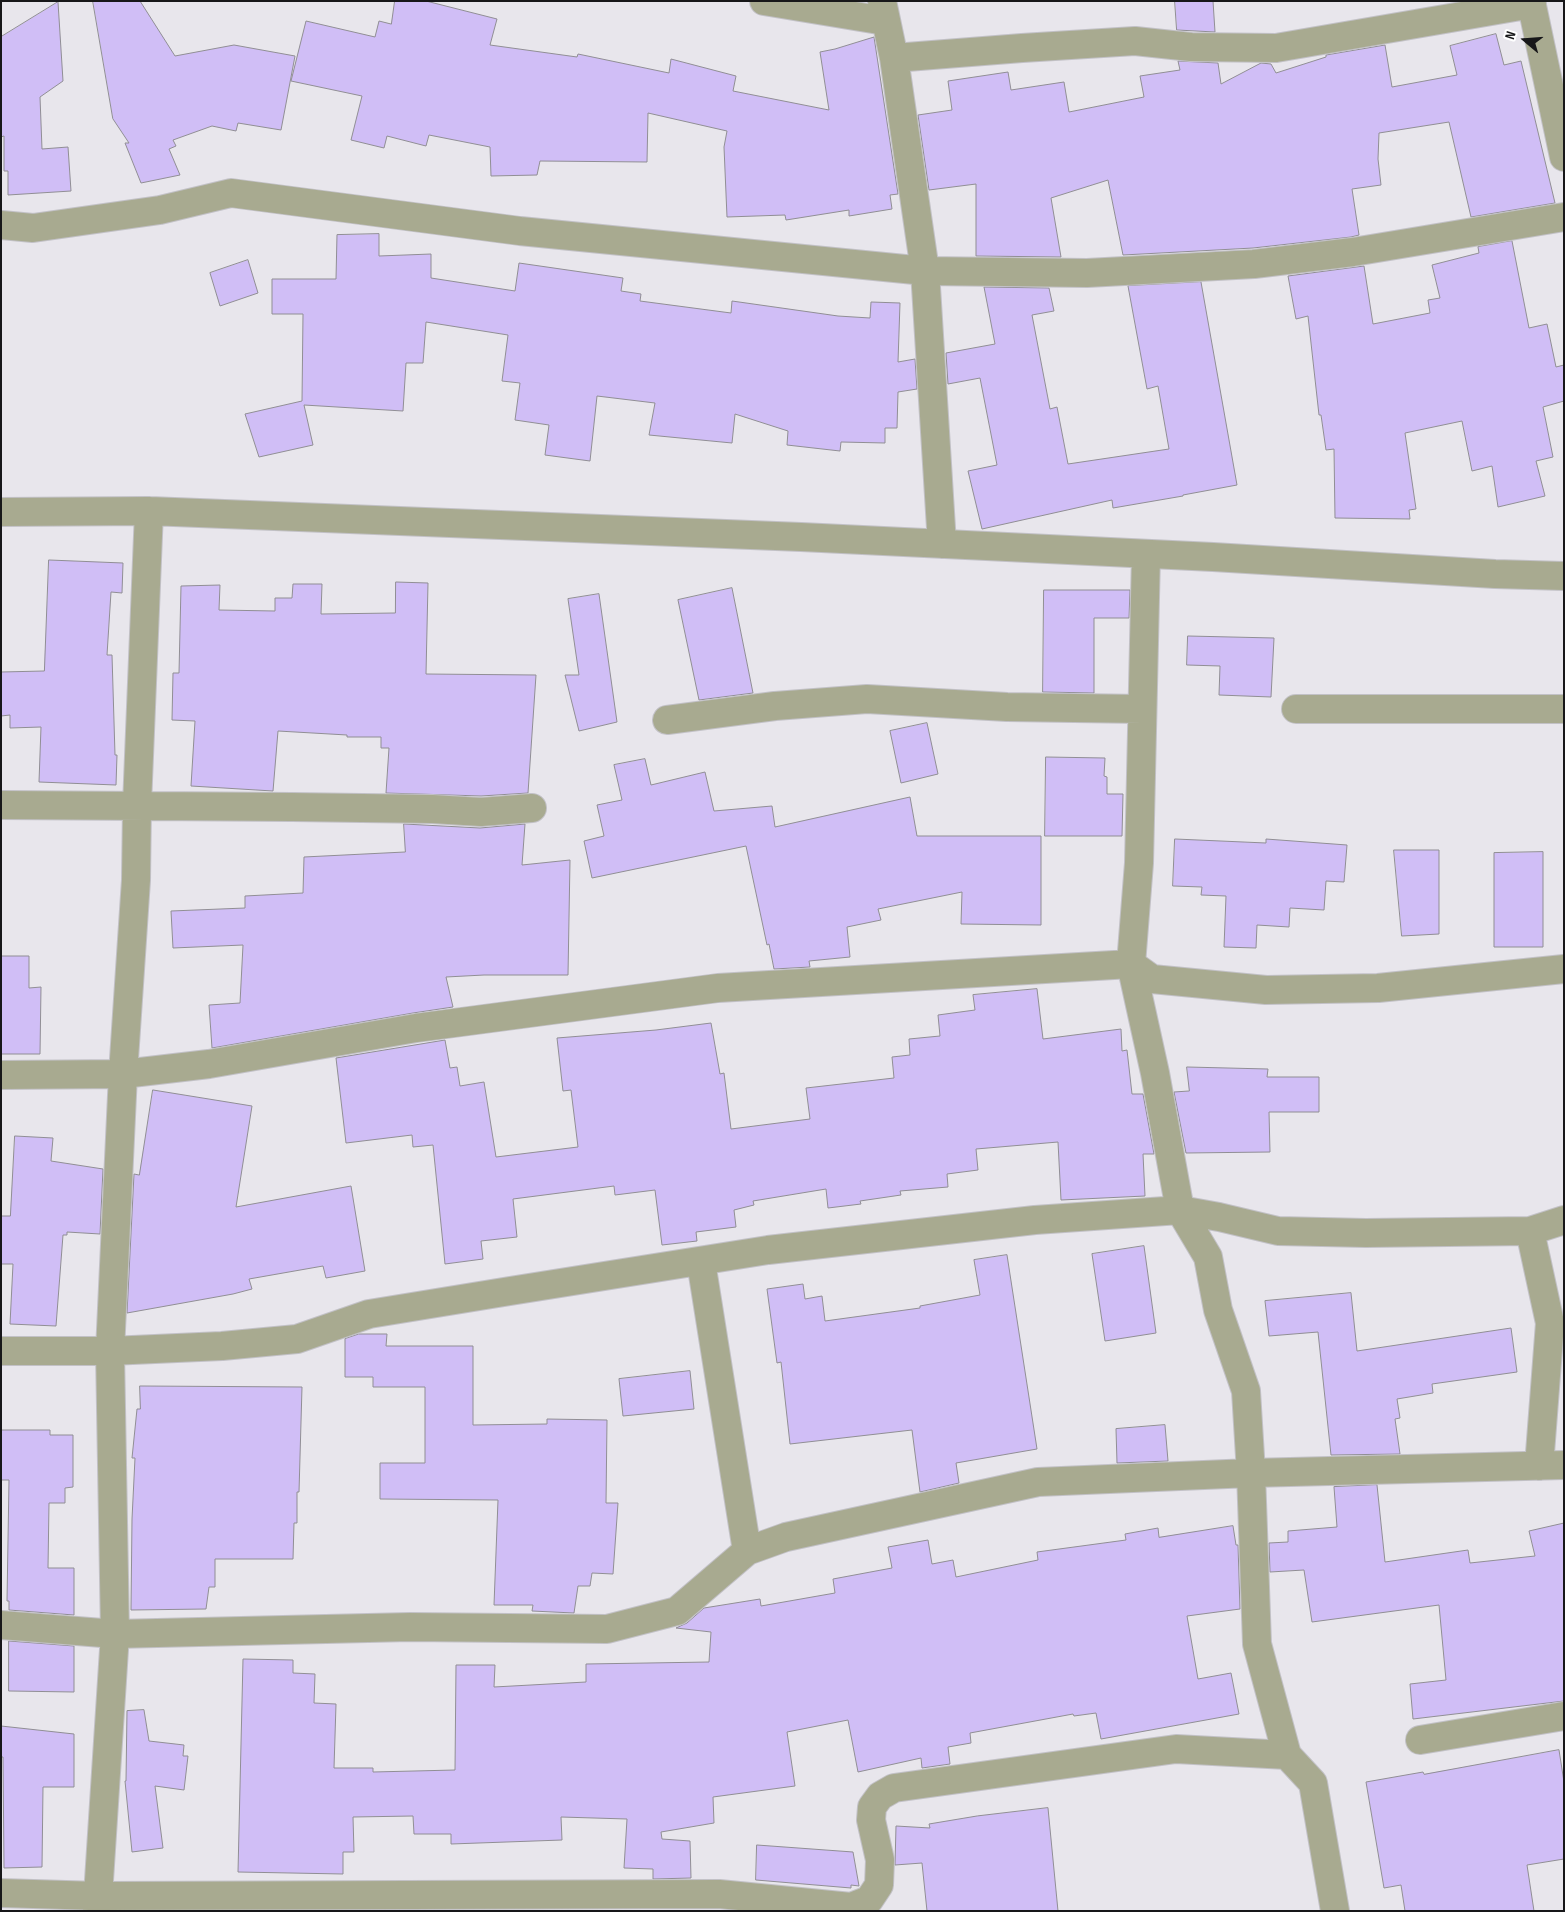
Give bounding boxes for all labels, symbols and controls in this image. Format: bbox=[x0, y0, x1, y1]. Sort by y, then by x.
north arrow bbox=[1500, 15, 1550, 65]
text: N bbox=[1501, 29, 1519, 41]

